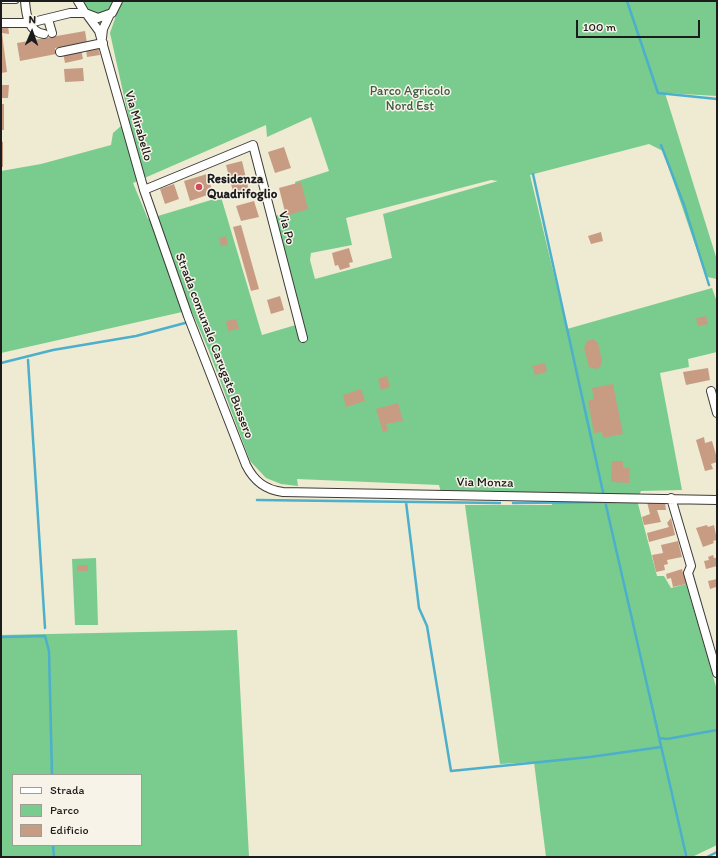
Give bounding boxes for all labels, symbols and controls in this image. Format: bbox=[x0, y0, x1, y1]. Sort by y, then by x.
north arrow bbox=[12, 12, 52, 52]
scale bar bbox=[578, 12, 702, 38]
text: N bbox=[28, 13, 36, 26]
text: 100 m bbox=[583, 20, 616, 34]
park label: Parco Agricolo Nord Est bbox=[370, 84, 450, 115]
street label: Via Mirabello bbox=[121, 89, 155, 163]
place label: Residenza Quadrifoglio bbox=[207, 172, 277, 203]
marker: Residenza Quadrifoglio bbox=[194, 182, 204, 192]
street label: Via Po bbox=[274, 210, 298, 246]
street label: Strada comunale Carugate Bussero bbox=[171, 251, 257, 441]
street label: Via Monza bbox=[456, 475, 514, 491]
legend bbox=[12, 774, 142, 846]
text: Strada bbox=[50, 783, 84, 797]
text: Parco bbox=[50, 803, 79, 817]
text: Edificio bbox=[50, 823, 89, 837]

